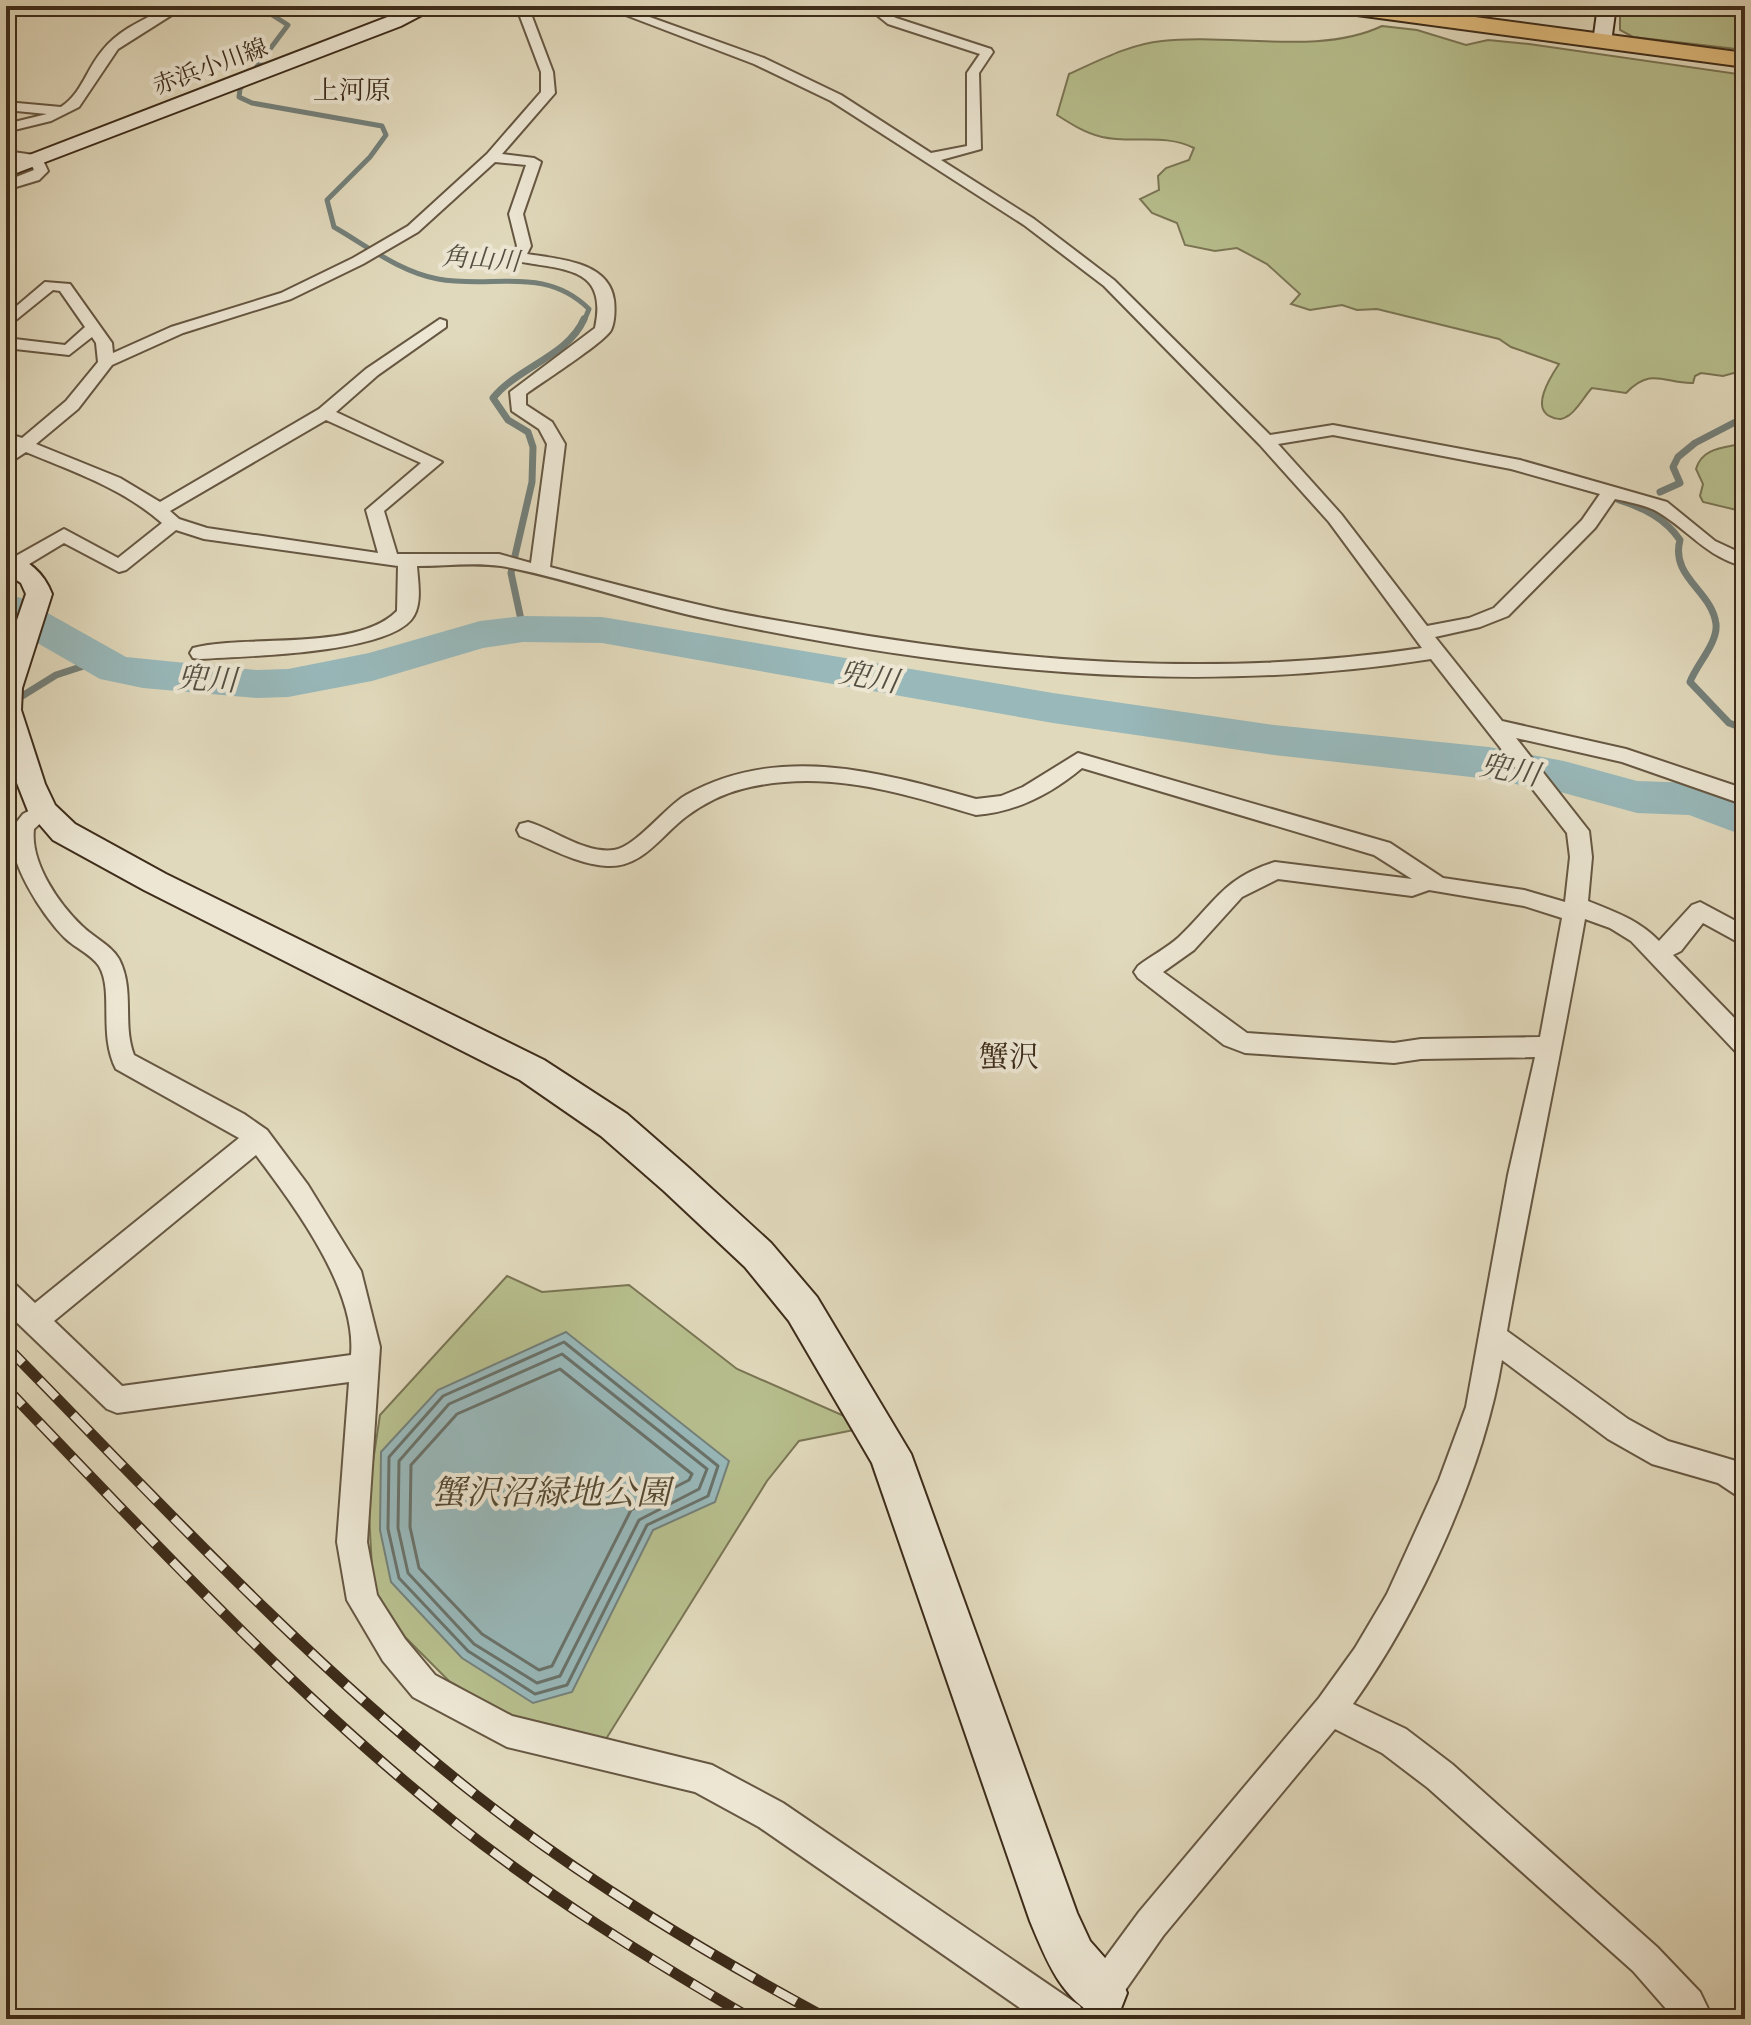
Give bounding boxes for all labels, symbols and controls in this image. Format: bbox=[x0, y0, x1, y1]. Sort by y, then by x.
street label: 赤浜小川線 bbox=[148, 29, 272, 103]
district label: 上河原 bbox=[313, 70, 391, 109]
water label: 角山川 bbox=[441, 236, 524, 280]
water label: 兜川 bbox=[836, 649, 905, 703]
water label: 兜川 bbox=[176, 654, 241, 702]
water label: 兜川 bbox=[1476, 742, 1547, 797]
district label: 蟹沢 bbox=[979, 1034, 1039, 1078]
park label: 蟹沢沼緑地公園 bbox=[432, 1467, 675, 1516]

